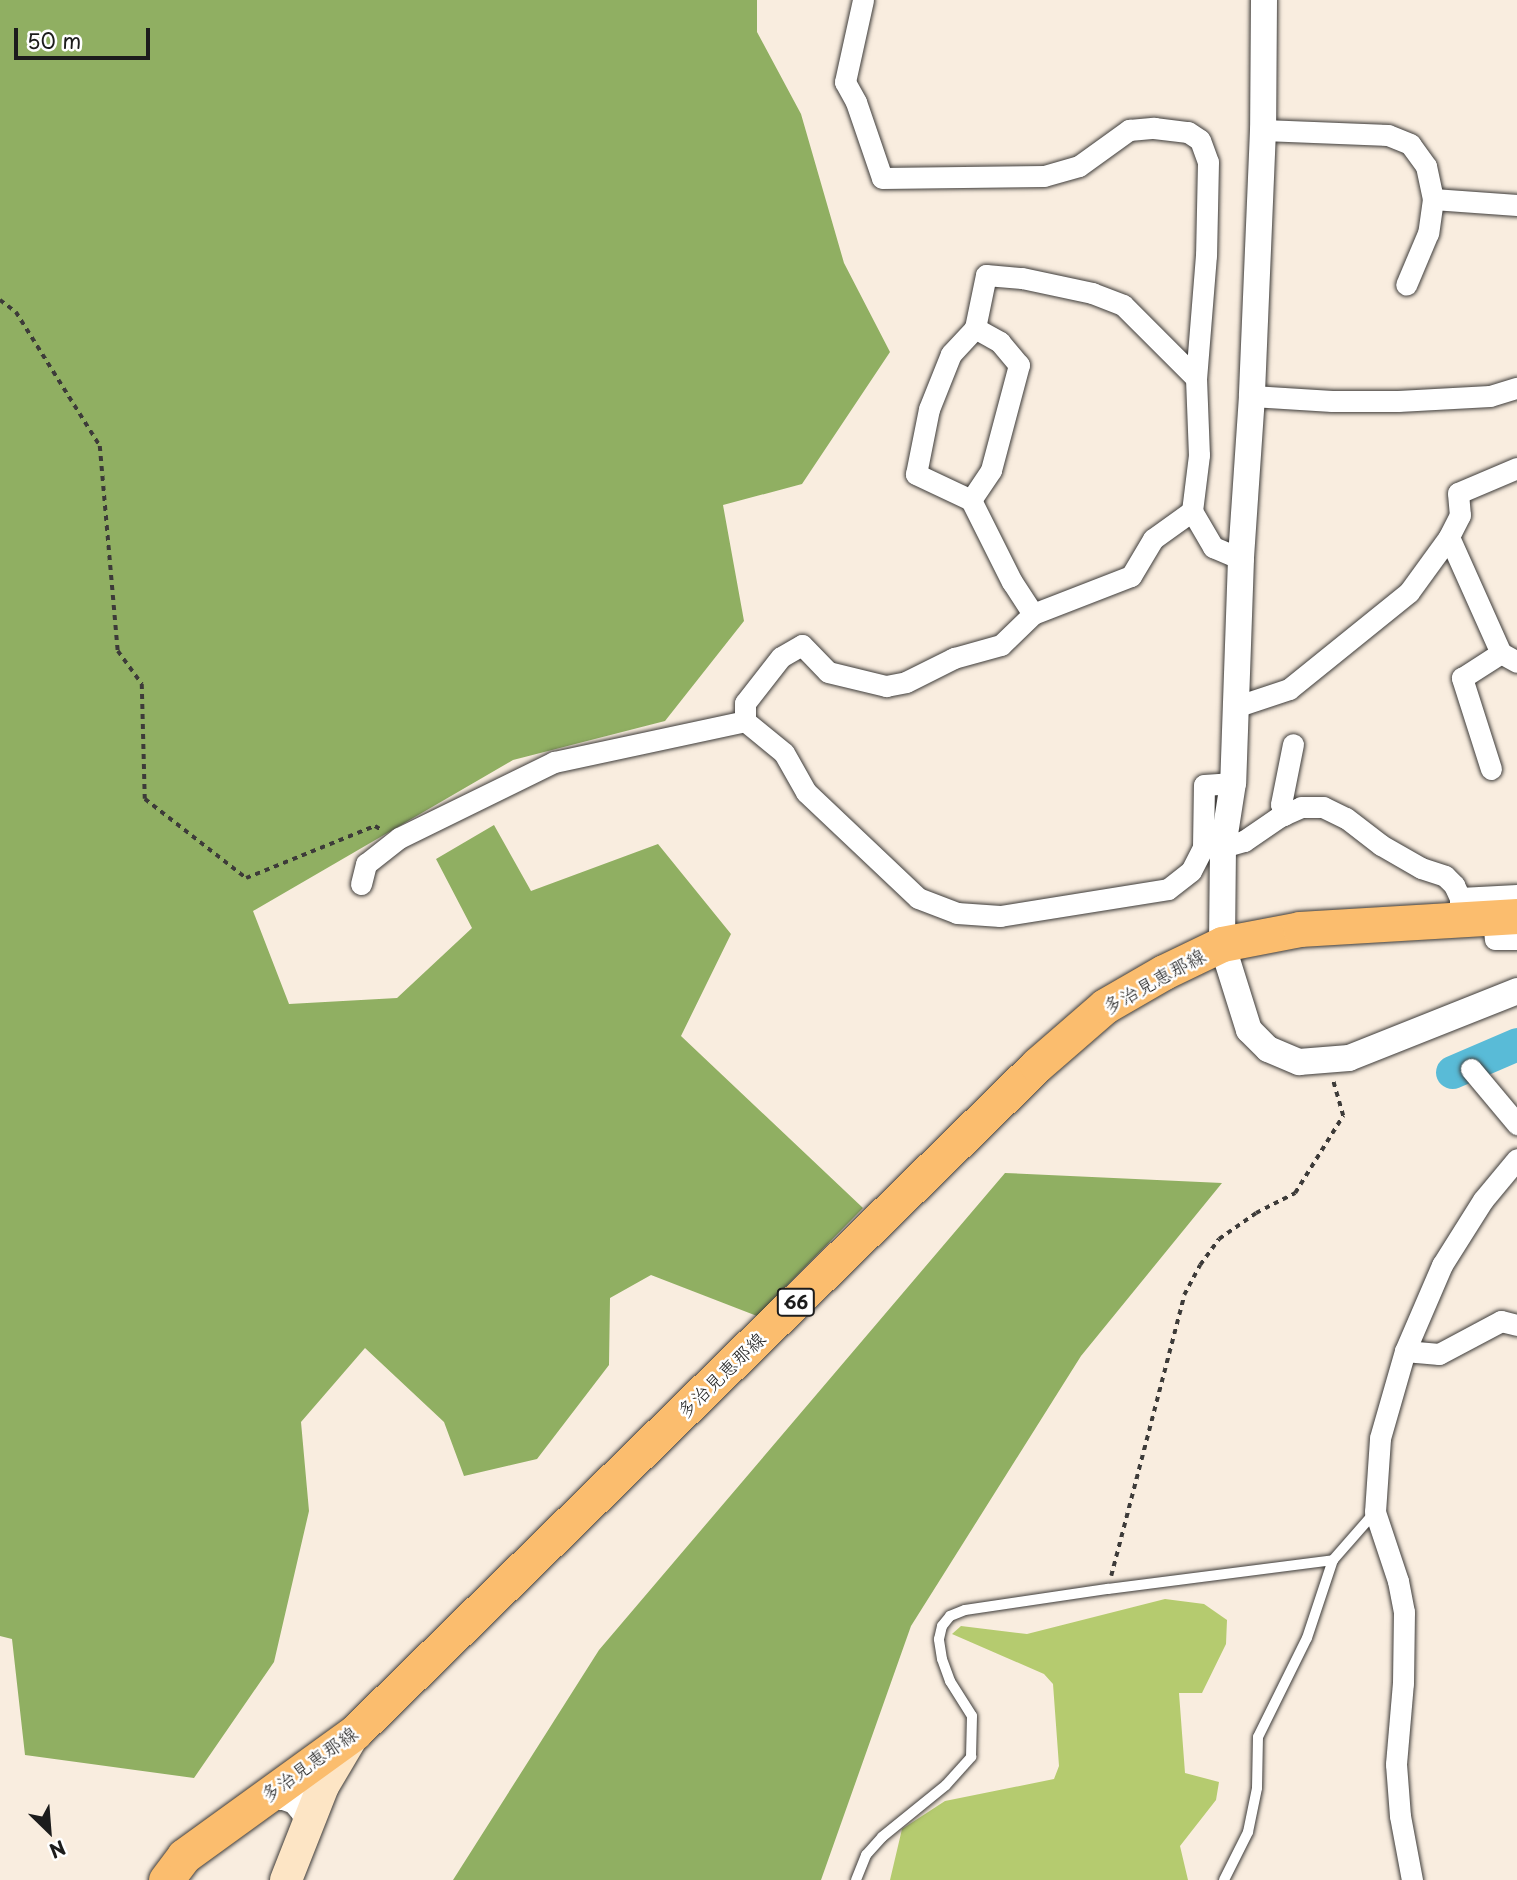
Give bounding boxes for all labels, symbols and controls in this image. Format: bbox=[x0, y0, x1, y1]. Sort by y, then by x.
scale bar bbox=[18, 14, 154, 58]
text: 50 m bbox=[27, 24, 81, 56]
street label: 多治見恵那線 bbox=[1099, 943, 1209, 1019]
road number: 66 bbox=[777, 1288, 815, 1316]
street label: 多治見恵那線 bbox=[672, 1327, 770, 1423]
street label: 多治見恵那線 bbox=[256, 1721, 362, 1807]
north arrow bbox=[14, 1796, 84, 1866]
text: N bbox=[45, 1834, 71, 1866]

